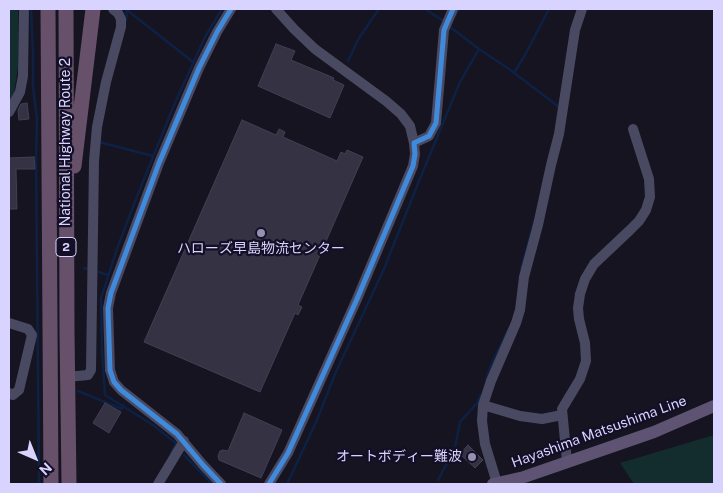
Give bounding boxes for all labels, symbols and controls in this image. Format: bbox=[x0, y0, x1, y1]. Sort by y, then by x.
street label: National Highway Route 2 bbox=[58, 58, 74, 226]
marker: ハローズ早島物流センター bbox=[255, 227, 267, 239]
road number: 2 bbox=[56, 238, 76, 256]
place label: ハローズ早島物流センター bbox=[177, 241, 345, 257]
street label: Hayashima Matsushima Line bbox=[509, 392, 689, 472]
north arrow bbox=[10, 433, 60, 483]
place label: オートボディー難波 bbox=[336, 449, 462, 465]
marker: オートボディー難波 bbox=[466, 451, 478, 463]
text: N bbox=[36, 459, 55, 478]

